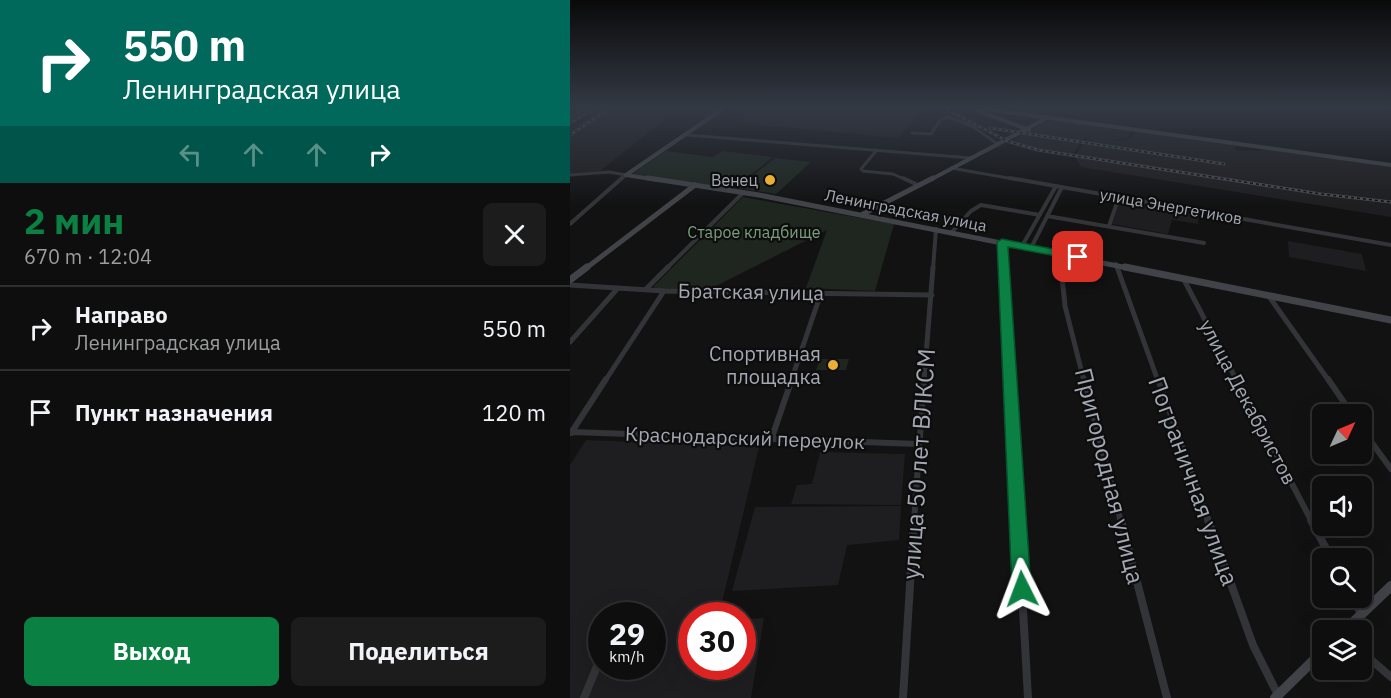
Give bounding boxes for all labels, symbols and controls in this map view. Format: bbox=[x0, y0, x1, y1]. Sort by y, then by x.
text: 550 m bbox=[123, 18, 246, 73]
icon: right bbox=[24, 24, 102, 102]
text: Ленинградская улица bbox=[123, 71, 401, 106]
icon: left bbox=[174, 138, 207, 171]
icon: ahead bbox=[237, 138, 270, 171]
icon: ahead bbox=[300, 138, 333, 171]
icon: right bbox=[363, 138, 396, 171]
place label: Венец bbox=[711, 170, 758, 190]
marker: Венец bbox=[763, 173, 777, 187]
street label: Ленинградская улица bbox=[823, 184, 989, 236]
street label: улица Энергетиков bbox=[1098, 184, 1244, 228]
text: 2 мин bbox=[24, 197, 124, 244]
button: close bbox=[483, 203, 546, 266]
park label: Старое кладбище bbox=[687, 222, 821, 242]
pin bbox=[1052, 231, 1103, 282]
icon: arrive bbox=[1061, 240, 1094, 273]
text: 670 m · 12:04 bbox=[24, 243, 152, 270]
street label: Братская улица bbox=[678, 277, 825, 306]
text: Направо bbox=[75, 300, 168, 329]
icon: right bbox=[24, 312, 57, 345]
text: 550 m bbox=[482, 314, 546, 343]
street label: улица Декабристов bbox=[1193, 314, 1303, 489]
text: Ленинградская улица bbox=[75, 329, 281, 356]
place label: Спортивная площадка bbox=[709, 340, 821, 390]
street label: улица 50 лет ВЛКСМ bbox=[894, 347, 942, 580]
marker: Спортивная площадка bbox=[826, 358, 840, 372]
street label: Пригородная улица bbox=[1068, 364, 1152, 587]
street label: Пограничная улица bbox=[1141, 372, 1247, 590]
icon: arrive bbox=[24, 396, 57, 429]
text: Пункт назначения bbox=[75, 398, 273, 427]
text: 120 m bbox=[482, 398, 546, 427]
north arrow bbox=[1312, 404, 1372, 464]
map controls bbox=[1312, 404, 1372, 680]
street label: Краснодарский переулок bbox=[625, 420, 865, 455]
button: sound bbox=[1312, 476, 1372, 536]
button: search bbox=[1312, 548, 1372, 608]
position arrow bbox=[990, 557, 1054, 621]
speed limit sign: 30 bbox=[678, 602, 756, 680]
text: 29 bbox=[609, 614, 645, 653]
button: Выход bbox=[24, 617, 279, 686]
button: Поделиться bbox=[291, 617, 546, 686]
button: layers bbox=[1312, 620, 1372, 680]
text: km/h bbox=[609, 647, 645, 666]

